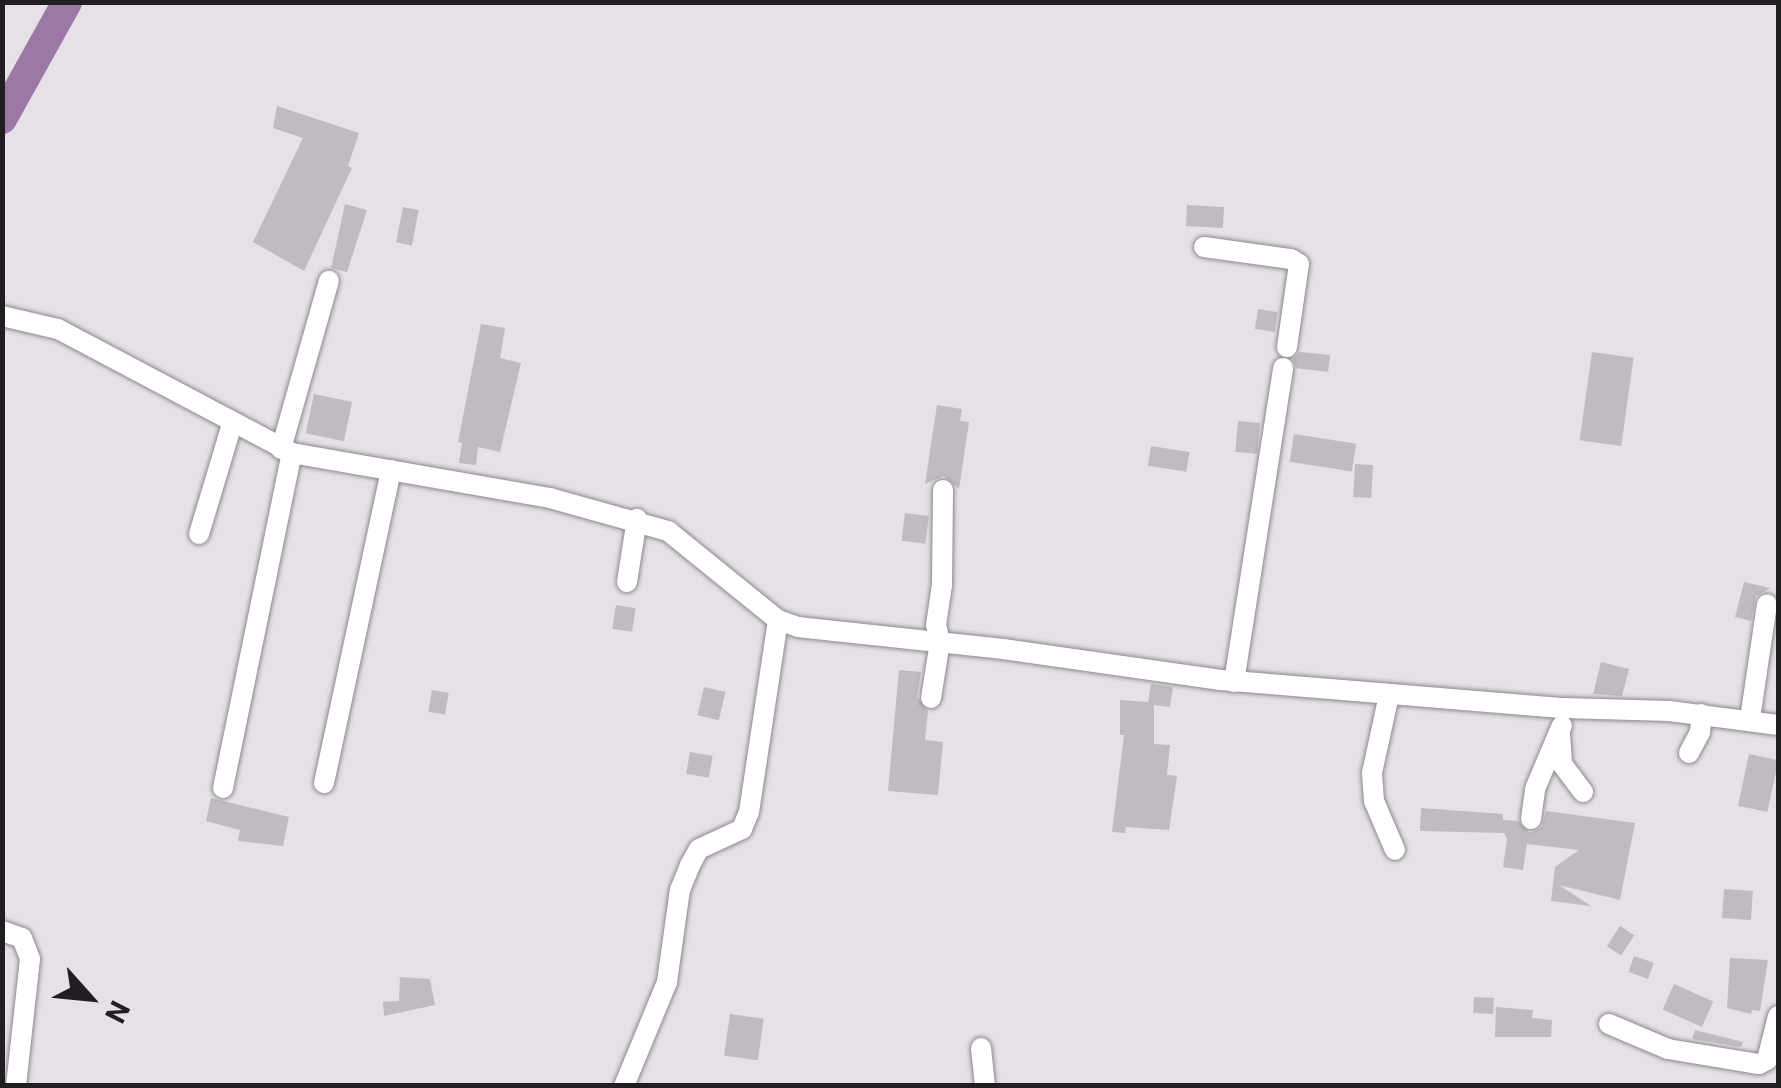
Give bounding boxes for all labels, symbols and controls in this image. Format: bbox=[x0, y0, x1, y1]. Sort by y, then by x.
north arrow bbox=[40, 948, 140, 1048]
text: N bbox=[98, 996, 136, 1028]

